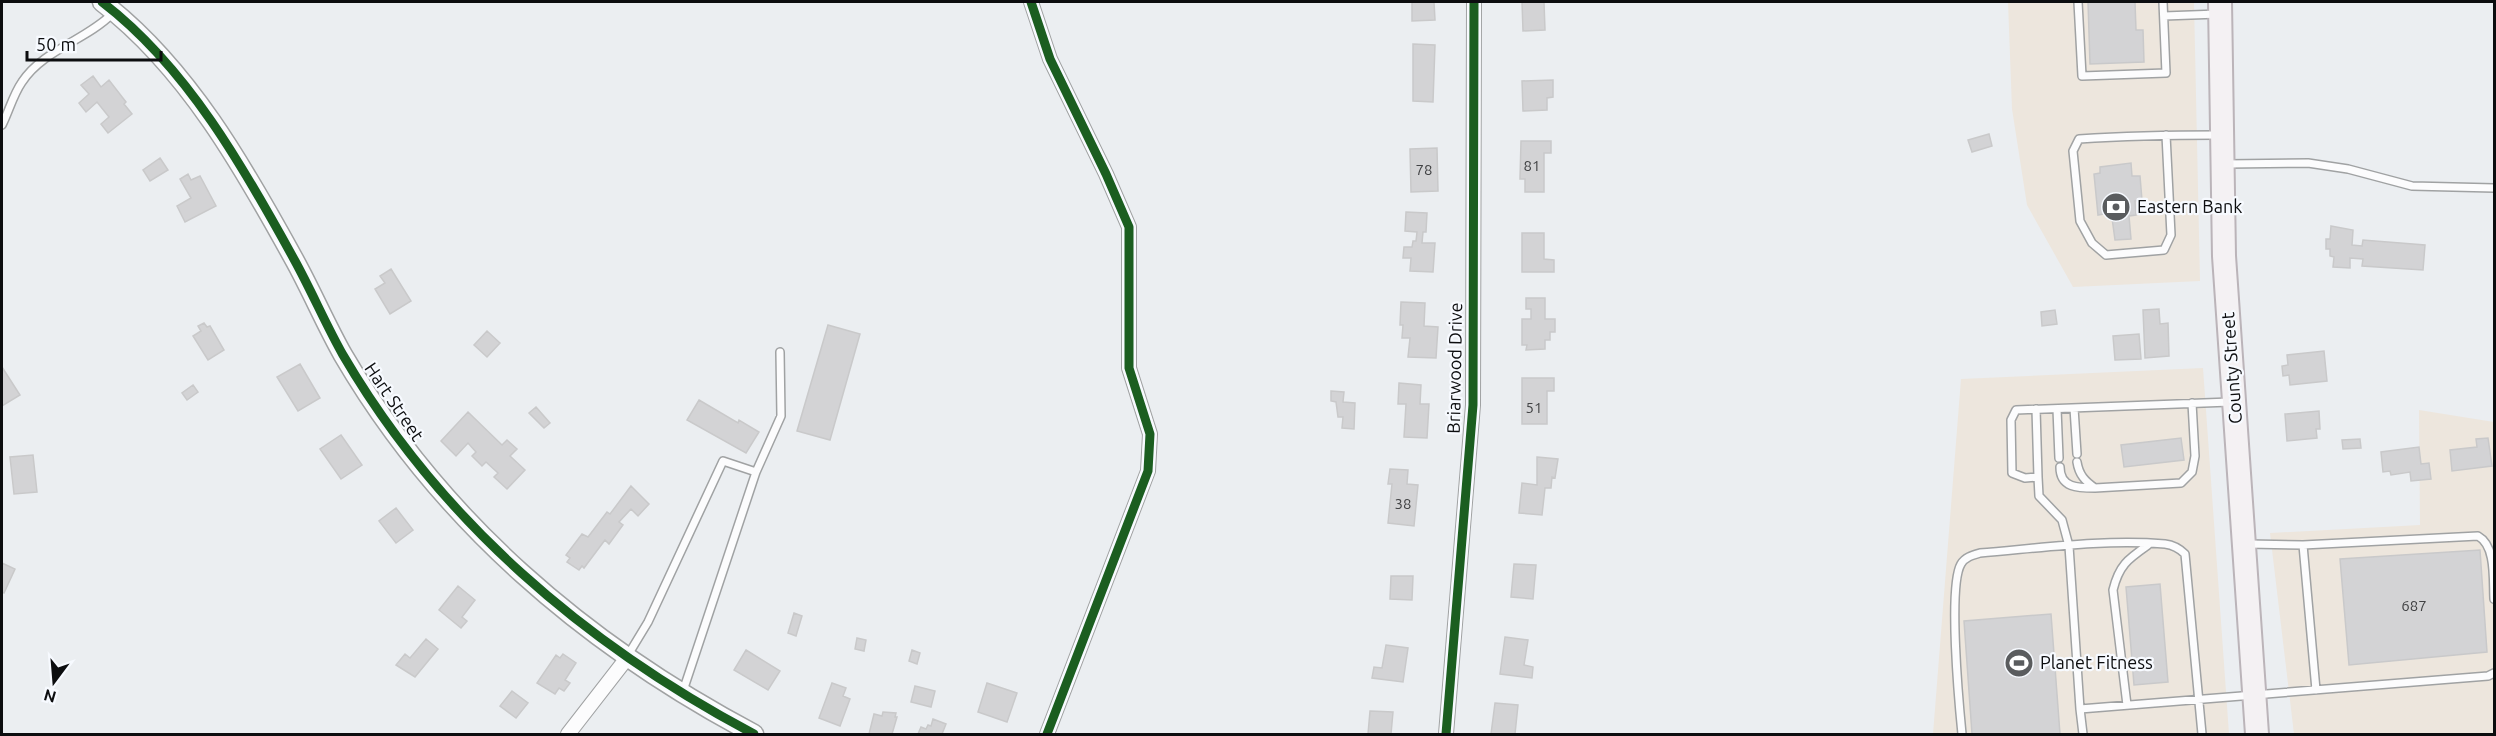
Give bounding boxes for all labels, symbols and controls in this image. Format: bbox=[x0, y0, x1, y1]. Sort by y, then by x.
scale bar bbox=[27, 24, 160, 62]
text: 50 m bbox=[36, 34, 76, 54]
house number: 81 bbox=[1524, 157, 1540, 174]
house number: 78 bbox=[1416, 161, 1432, 178]
bank icon: Eastern Bank bbox=[2100, 191, 2132, 223]
place label: Eastern Bank bbox=[2137, 196, 2242, 216]
street label: Briarwood Drive bbox=[1443, 302, 1465, 434]
street label: County Street bbox=[2217, 311, 2245, 425]
street label: Hart Street bbox=[361, 359, 428, 444]
house number: 51 bbox=[1526, 399, 1542, 416]
house number: 38 bbox=[1395, 495, 1411, 512]
house number: 687 bbox=[2401, 597, 2427, 614]
sports icon: Planet Fitness bbox=[2003, 647, 2035, 679]
north arrow bbox=[24, 652, 84, 712]
place label: Planet Fitness bbox=[2040, 652, 2153, 672]
text: N bbox=[42, 686, 58, 707]

